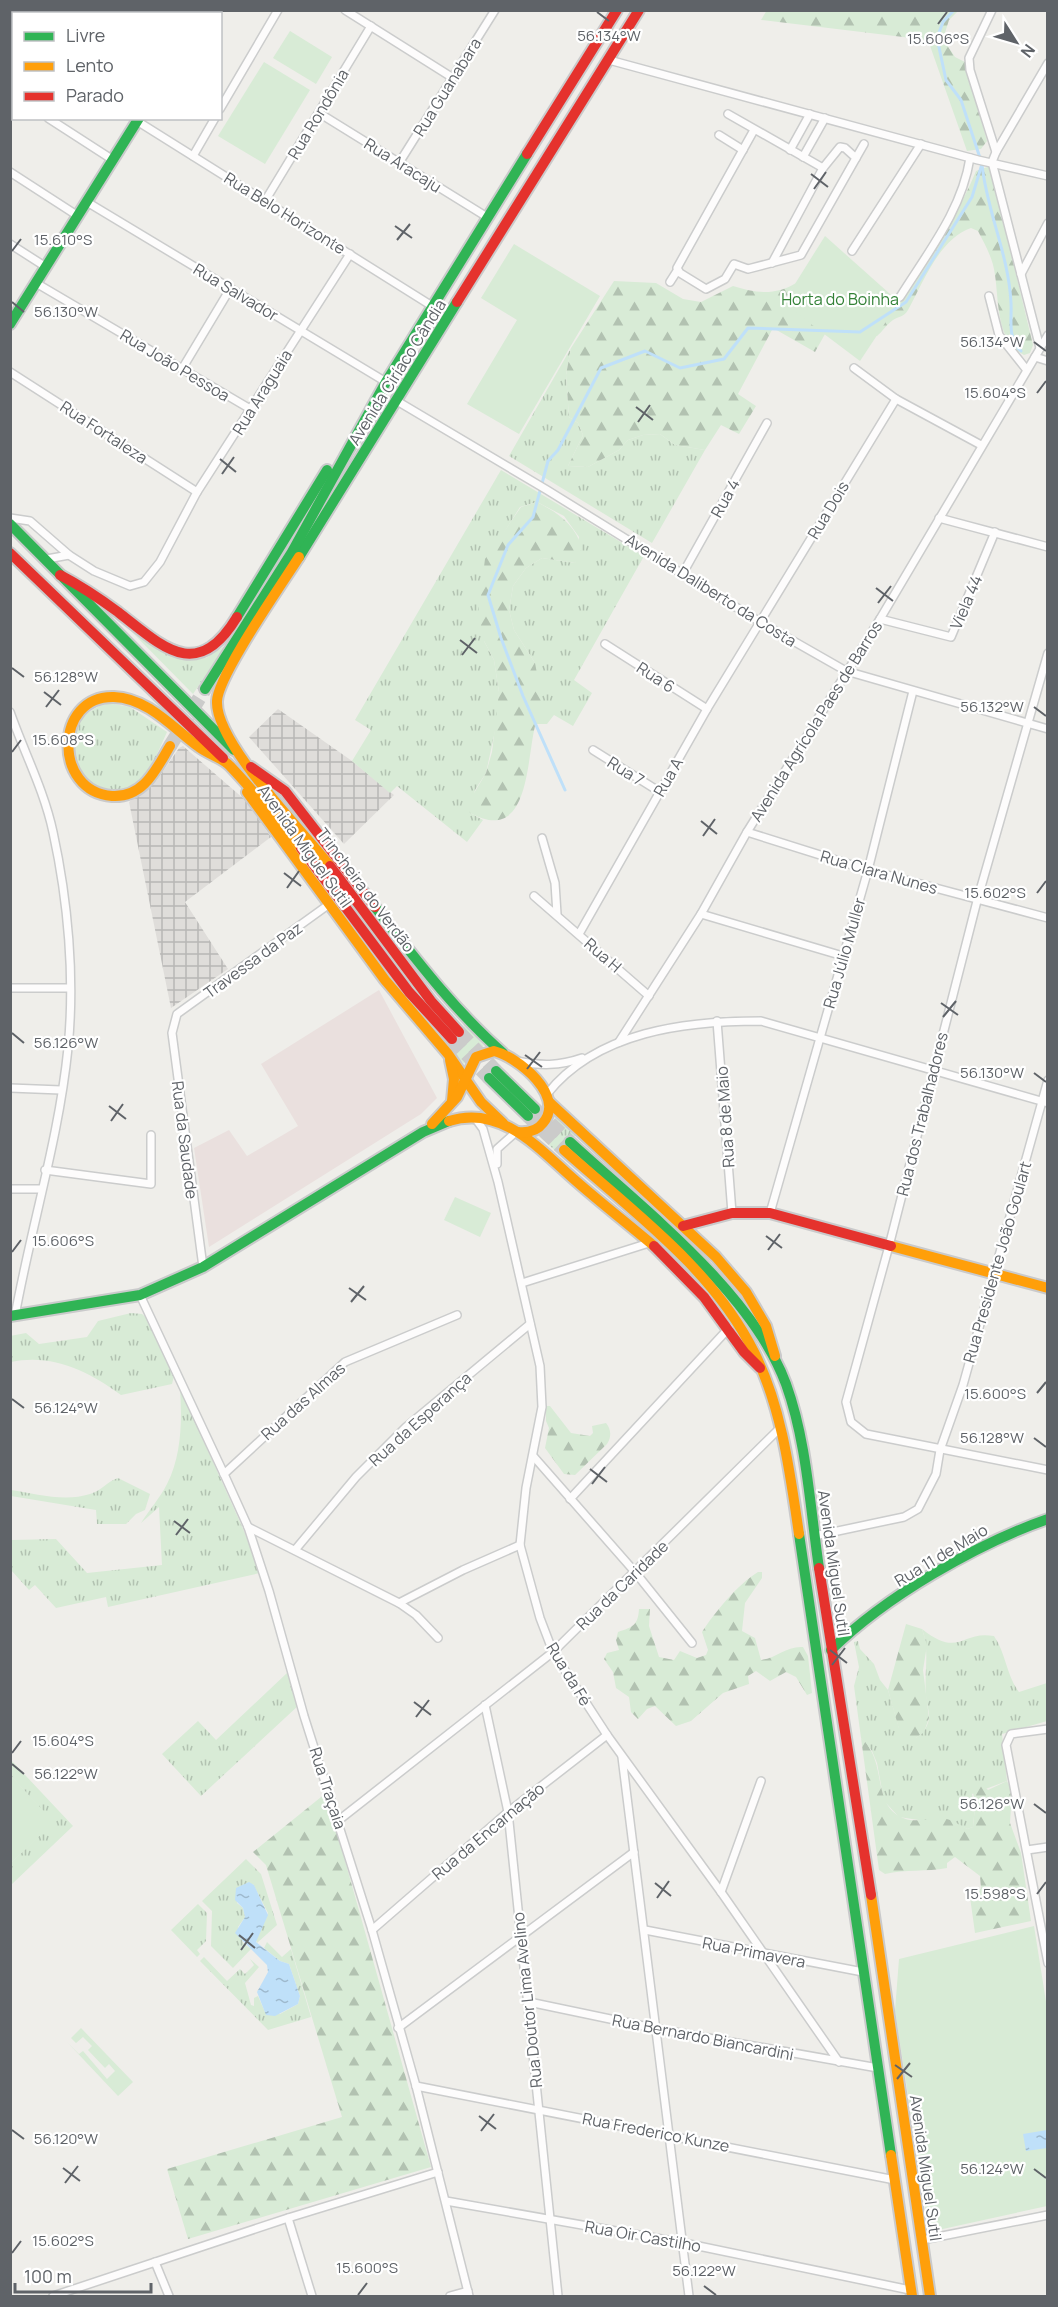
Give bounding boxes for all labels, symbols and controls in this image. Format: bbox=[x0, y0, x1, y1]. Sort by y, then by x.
legend bbox=[12, 12, 222, 120]
north arrow bbox=[986, 12, 1046, 72]
text: Livre bbox=[66, 23, 105, 47]
text: 56.134°W bbox=[577, 25, 641, 46]
text: 15.606°S bbox=[907, 28, 969, 49]
street label: Rua Guanabara bbox=[408, 33, 486, 141]
text: N bbox=[1016, 40, 1040, 62]
text: Lento bbox=[66, 53, 114, 77]
street label: Rua Rondônia bbox=[282, 65, 354, 163]
text: Parado bbox=[66, 83, 124, 107]
street label: Rua Aracaju bbox=[360, 133, 446, 197]
street label: Rua Belo Horizonte bbox=[220, 167, 350, 259]
text: 15.610°S bbox=[34, 229, 92, 250]
street label: Rua Salvador bbox=[189, 258, 283, 326]
park label: Horta do Boinha bbox=[781, 288, 899, 310]
street label: Avenida Ciríaco Cândia bbox=[343, 295, 451, 449]
text: 56.130°W bbox=[34, 301, 98, 322]
street label: Rua João Pessoa bbox=[116, 324, 234, 406]
text: 56.134°W bbox=[960, 331, 1024, 352]
street label: Rua Araguaia bbox=[227, 345, 297, 439]
text: 15.604°S bbox=[964, 382, 1026, 403]
street label: Rua Fortaleza bbox=[56, 396, 152, 468]
street label: Rua 4 bbox=[705, 475, 745, 521]
street label: Rua Dois bbox=[802, 477, 854, 543]
street label: Avenida Daliberto da Costa bbox=[621, 528, 801, 652]
street label: Viela 44 bbox=[945, 571, 987, 633]
street label: Avenida Agrícola Paes de Barros bbox=[745, 616, 887, 826]
street label: Rua 6 bbox=[633, 656, 679, 698]
text: 56.128°W bbox=[34, 666, 98, 687]
text: 56.132°W bbox=[960, 696, 1024, 717]
text: 15.608°S bbox=[32, 729, 94, 750]
street label: Rua 7 bbox=[603, 751, 649, 791]
street label: Rua A bbox=[648, 753, 688, 801]
street label: Avenida Miguel Sutil bbox=[253, 780, 357, 912]
street label: Trincheira do Verdão bbox=[312, 823, 420, 957]
street label: Rua Clara Nunes bbox=[818, 845, 940, 899]
text: 15.602°S bbox=[964, 882, 1026, 903]
street label: Rua Júlio Muller bbox=[818, 895, 870, 1011]
street label: Travessa da Paz bbox=[199, 917, 307, 1003]
street label: Rua H bbox=[580, 933, 626, 977]
street label: Rua dos Trabalhadores bbox=[891, 1030, 953, 1198]
text: 56.126°W bbox=[34, 1032, 98, 1053]
text: 56.130°W bbox=[960, 1062, 1024, 1083]
street label: Rua 8 de Maio bbox=[710, 1065, 740, 1169]
street label: Rua da Saudade bbox=[167, 1080, 203, 1200]
street label: Rua Presidente João Goulart bbox=[958, 1159, 1036, 1365]
text: 15.606°S bbox=[32, 1230, 94, 1251]
street label: Rua das Almas bbox=[256, 1357, 350, 1445]
street label: Rua da Esperança bbox=[364, 1367, 476, 1471]
text: 15.600°S bbox=[964, 1383, 1026, 1404]
text: 56.124°W bbox=[34, 1397, 98, 1418]
text: 56.128°W bbox=[960, 1427, 1024, 1448]
street label: Avenida Miguel Sutil bbox=[813, 1489, 855, 1637]
street label: Rua 11 de Maio bbox=[890, 1519, 992, 1591]
street label: Rua da Caridade bbox=[571, 1535, 673, 1635]
street label: Rua da Fé bbox=[541, 1638, 597, 1710]
text: 15.604°S bbox=[32, 1730, 94, 1751]
street label: Rua Traçaia bbox=[304, 1744, 352, 1832]
text: 56.122°W bbox=[34, 1763, 98, 1784]
street label: Rua da Encarnação bbox=[427, 1777, 549, 1885]
text: 56.126°W bbox=[960, 1793, 1024, 1814]
text: 15.598°S bbox=[965, 1883, 1026, 1904]
street label: Rua Doutor Lima Avelino bbox=[507, 1911, 547, 2089]
street label: Rua Primavera bbox=[701, 1931, 807, 1973]
street label: Rua Bernardo Biancardini bbox=[610, 2009, 796, 2065]
street label: Avenida Miguel Sutil bbox=[905, 2094, 947, 2242]
street label: Rua Frederico Kunze bbox=[581, 2107, 731, 2157]
text: 56.120°W bbox=[34, 2128, 98, 2149]
text: 56.124°W bbox=[960, 2158, 1024, 2179]
street label: Rua Oir Castilho bbox=[583, 2215, 703, 2257]
text: 15.602°S bbox=[32, 2230, 94, 2251]
scale bar bbox=[15, 2256, 152, 2294]
text: 15.600°S bbox=[336, 2257, 398, 2278]
text: 56.122°W bbox=[672, 2260, 736, 2281]
text: 100 m bbox=[24, 2264, 72, 2288]

